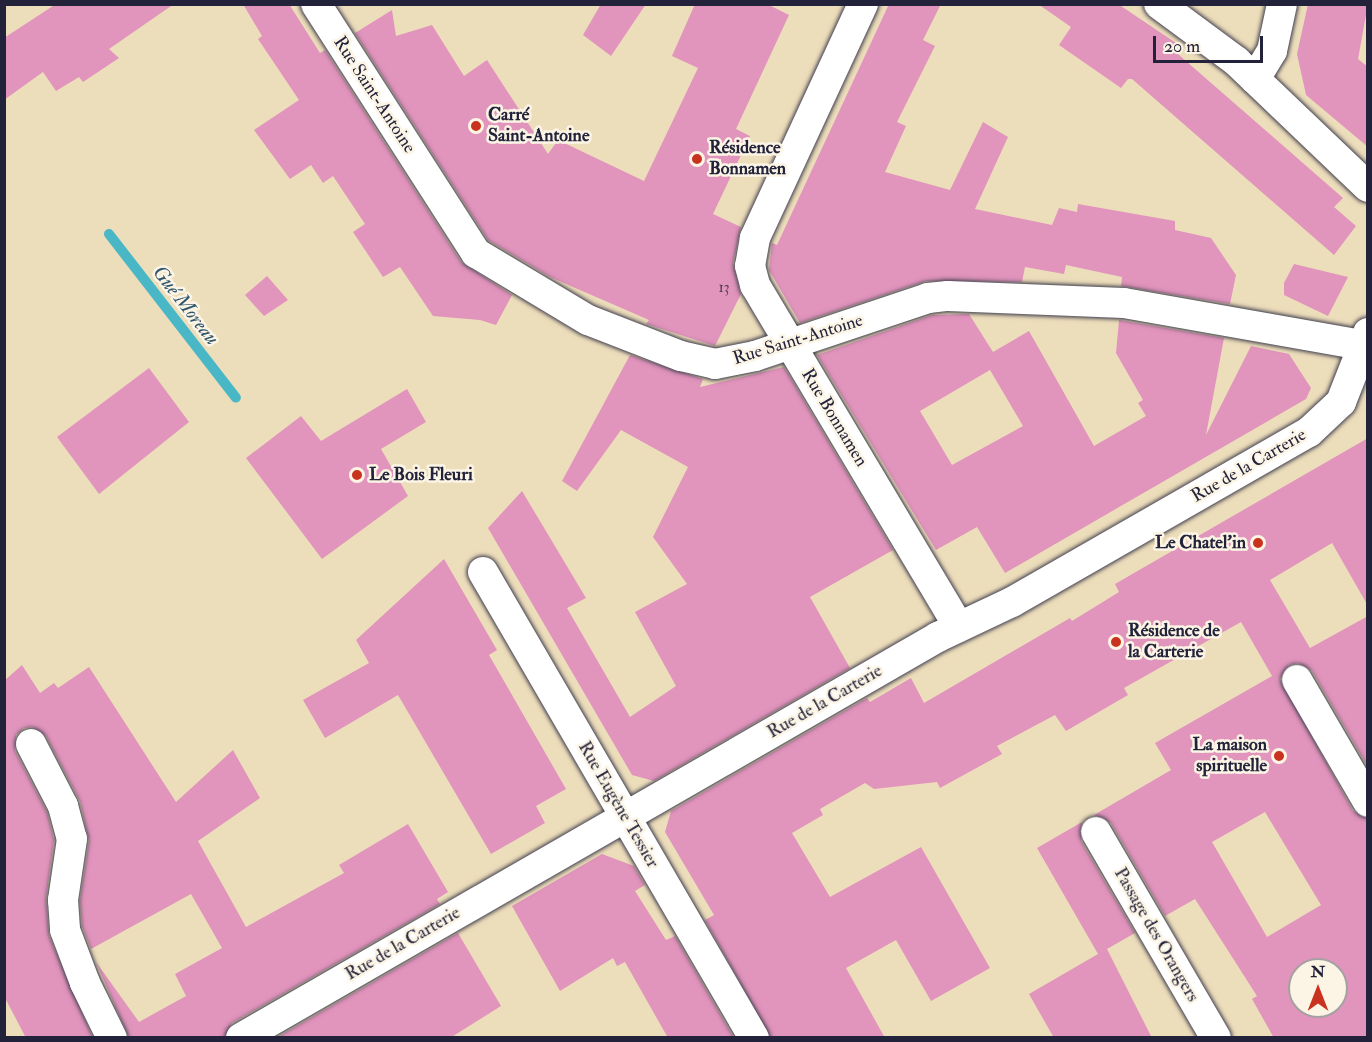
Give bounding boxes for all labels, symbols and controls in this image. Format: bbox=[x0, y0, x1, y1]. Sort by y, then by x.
scale bar bbox=[1156, 24, 1266, 62]
street label: Rue Saint-Antoine bbox=[328, 33, 420, 157]
text: 20 m bbox=[1164, 35, 1200, 58]
place label: Carré Saint-Antoine bbox=[488, 105, 589, 148]
marker: Carré Saint-Antoine bbox=[469, 119, 483, 133]
place label: Résidence Bonnamen bbox=[709, 138, 786, 180]
marker: Résidence Bonnamen bbox=[690, 152, 704, 166]
water label: Gué Moreau bbox=[148, 261, 224, 349]
house number: 13 bbox=[718, 279, 730, 297]
street label: Rue Saint-Antoine bbox=[730, 310, 866, 370]
street label: Rue Bonnamen bbox=[796, 365, 872, 471]
street label: Rue de la Carterie bbox=[1188, 424, 1310, 508]
place label: Le Bois Fleuri bbox=[369, 464, 473, 486]
marker: Le Bois Fleuri bbox=[350, 468, 364, 482]
place label: Le Chatel'in bbox=[1155, 532, 1246, 554]
marker: Le Chatel'in bbox=[1251, 536, 1265, 550]
place label: Résidence de la Carterie bbox=[1128, 621, 1220, 664]
marker: Résidence de la Carterie bbox=[1109, 635, 1123, 649]
street label: Rue de la Carterie bbox=[764, 660, 886, 744]
place label: La maison spirituelle bbox=[1192, 735, 1267, 777]
street label: Rue Eugène Tessier bbox=[573, 738, 663, 872]
marker: La maison spirituelle bbox=[1272, 749, 1286, 763]
street label: Passage des Orangers bbox=[1109, 864, 1203, 1006]
street label: Rue de la Carterie bbox=[342, 902, 464, 986]
north arrow bbox=[1288, 958, 1348, 1018]
text: N bbox=[1311, 962, 1325, 982]

